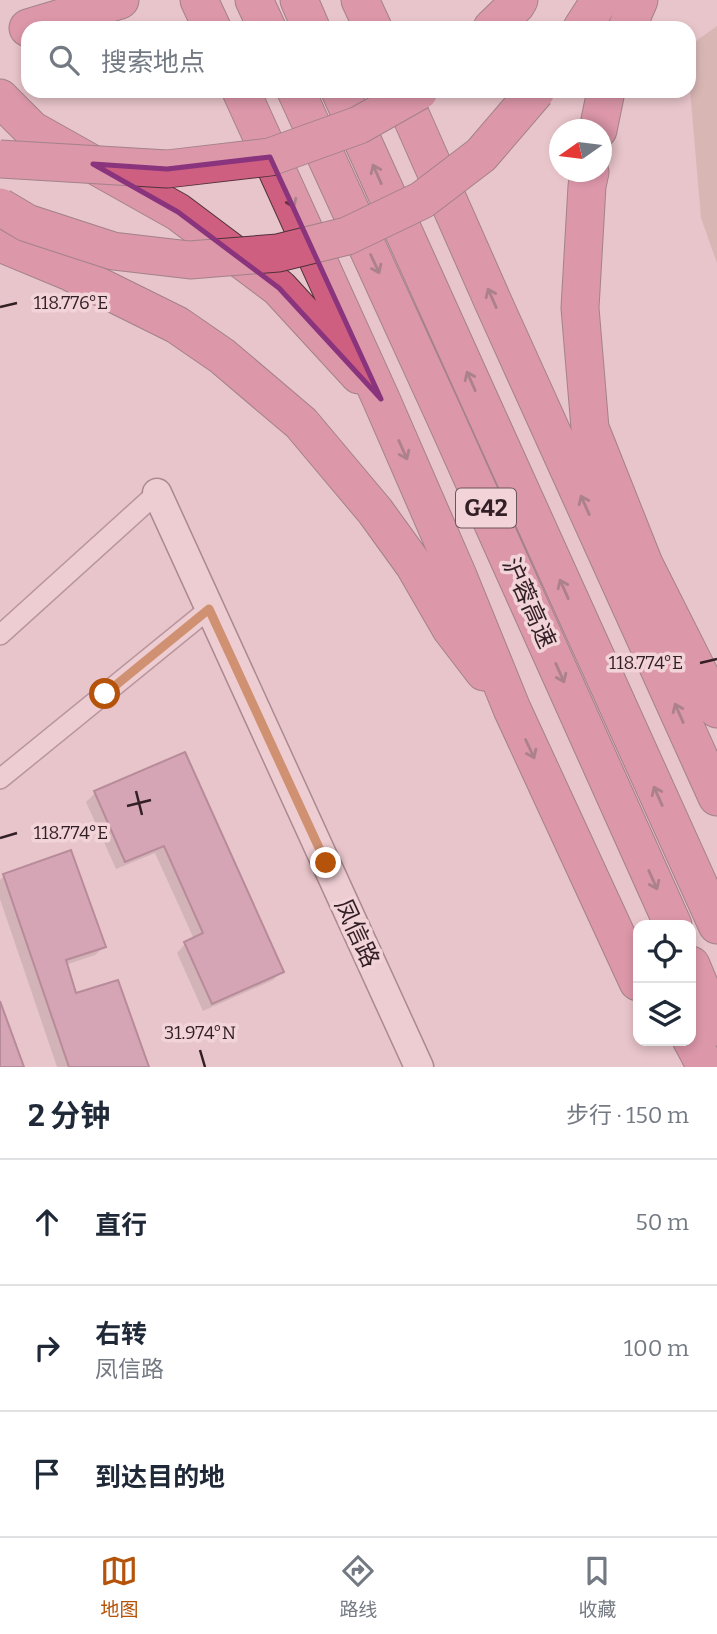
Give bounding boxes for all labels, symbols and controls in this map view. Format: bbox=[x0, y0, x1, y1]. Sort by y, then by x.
search box bbox=[21, 21, 696, 98]
icon: search bbox=[45, 41, 83, 79]
text: 搜索地点 bbox=[101, 47, 205, 78]
north arrow bbox=[549, 119, 612, 182]
one-way arrow bbox=[370, 164, 383, 185]
one-way arrow bbox=[283, 187, 297, 208]
one-way arrow bbox=[369, 253, 382, 275]
one-way arrow bbox=[485, 288, 498, 309]
text: 118.776°E bbox=[34, 292, 108, 314]
one-way arrow bbox=[464, 371, 477, 392]
one-way arrow bbox=[397, 439, 410, 460]
road number: G42 bbox=[456, 488, 516, 528]
one-way arrow bbox=[578, 495, 591, 516]
street label: 沪蓉高速 bbox=[497, 553, 561, 653]
one-way arrow bbox=[557, 578, 570, 600]
text: 118.774°E bbox=[609, 652, 683, 674]
one-way arrow bbox=[554, 662, 567, 683]
route start bbox=[89, 678, 120, 709]
one-way arrow bbox=[672, 702, 685, 724]
one-way arrow bbox=[524, 738, 538, 759]
one-way arrow bbox=[651, 785, 664, 807]
text: 118.774°E bbox=[34, 822, 108, 844]
route end bbox=[310, 847, 341, 878]
one-way arrow bbox=[647, 869, 660, 890]
street label: 凤信路 bbox=[329, 894, 385, 972]
map controls bbox=[633, 920, 696, 1046]
button: locate bbox=[633, 920, 696, 983]
button: layers bbox=[633, 983, 696, 1046]
text: 31.974°N bbox=[164, 1022, 236, 1044]
text: 2 分钟 bbox=[28, 1098, 110, 1134]
text: 步行 · 150 m bbox=[566, 1101, 689, 1129]
icon: ahead bbox=[28, 1203, 66, 1241]
text: 50 m bbox=[635, 1208, 689, 1236]
text: 直行 bbox=[95, 1210, 147, 1241]
text: 右转 bbox=[95, 1319, 147, 1350]
icon: right bbox=[28, 1329, 66, 1367]
text: 100 m bbox=[624, 1334, 689, 1362]
text: 凤信路 bbox=[95, 1355, 164, 1383]
icon: arrive bbox=[28, 1455, 66, 1493]
text: 到达目的地 bbox=[95, 1462, 225, 1493]
tab: 地图 bbox=[100, 1552, 139, 1621]
tab: 路线 bbox=[339, 1552, 378, 1621]
tab: 收藏 bbox=[578, 1552, 617, 1621]

